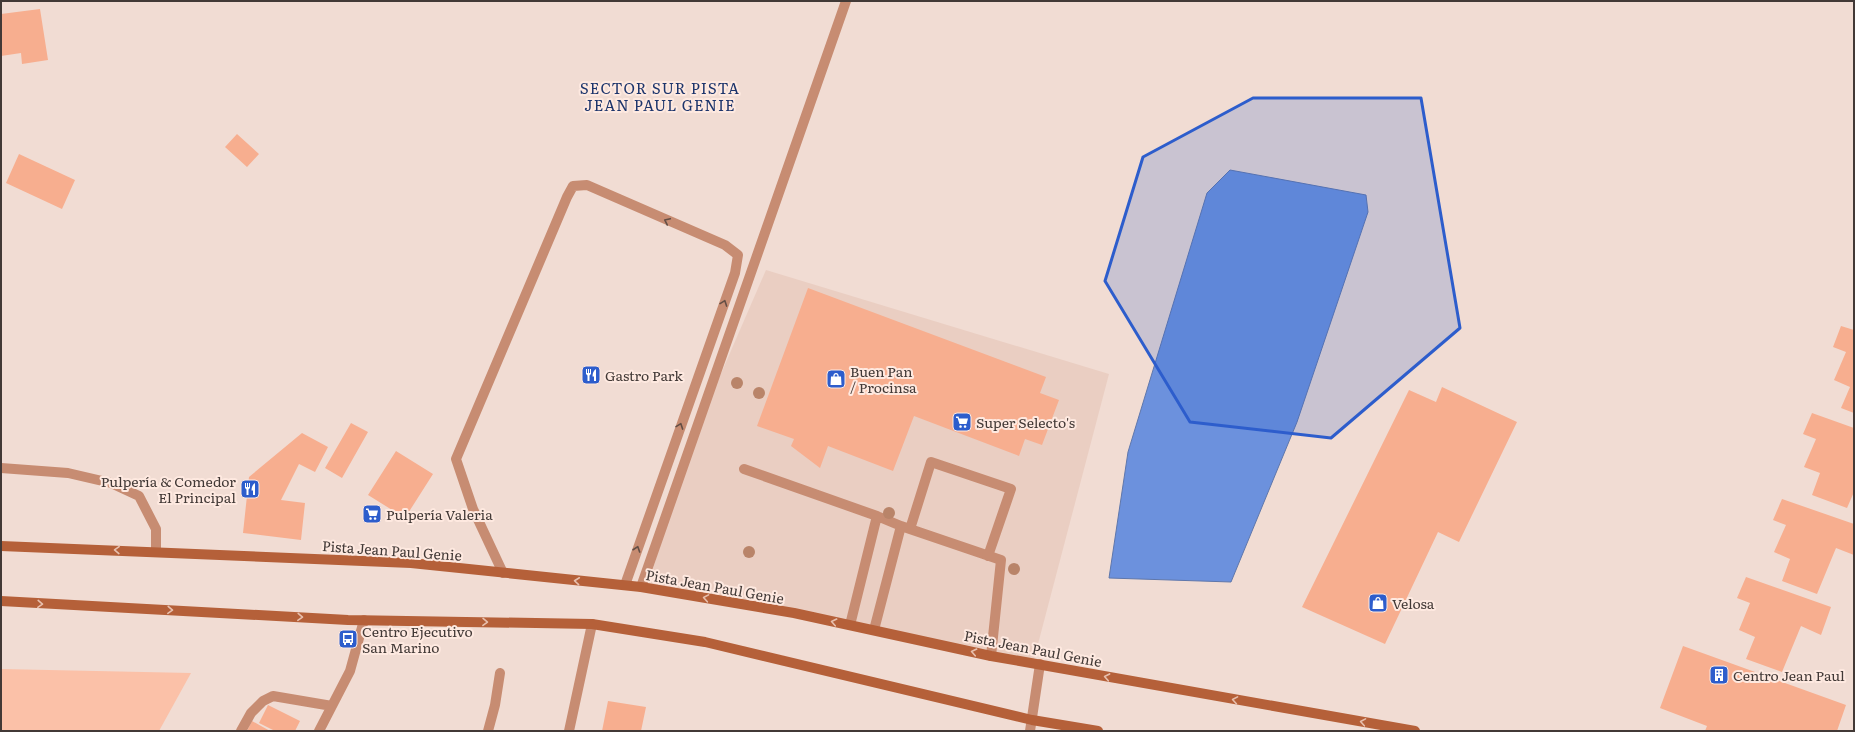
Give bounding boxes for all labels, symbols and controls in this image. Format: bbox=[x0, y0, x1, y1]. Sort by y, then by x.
district label: SECTOR SUR PISTA JEAN PAUL GENIE bbox=[580, 76, 740, 116]
one-way arrow bbox=[664, 218, 672, 226]
one-way arrow bbox=[719, 300, 727, 307]
place label: Buen Pan / Procinsa bbox=[850, 361, 917, 397]
restaurant icon: Gastro Park bbox=[580, 364, 602, 386]
place label: Gastro Park bbox=[605, 365, 683, 385]
shop icon: Buen Pan / Procinsa bbox=[825, 368, 847, 390]
supermarket icon: Super Selecto's bbox=[951, 411, 973, 433]
place label: Super Selecto's bbox=[976, 412, 1075, 432]
one-way arrow bbox=[676, 423, 684, 430]
place label: Pulpería & Comedor El Principal bbox=[101, 471, 236, 507]
restaurant icon: Pulpería & Comedor El Principal bbox=[239, 478, 261, 500]
supermarket icon: Pulpería Valeria bbox=[361, 503, 383, 525]
place label: Pulpería Valeria bbox=[386, 504, 493, 524]
street label: Pista Jean Paul Genie bbox=[321, 535, 463, 565]
one-way arrow bbox=[633, 545, 641, 552]
one-way arrow bbox=[114, 546, 120, 554]
street label: Pista Jean Paul Genie bbox=[644, 564, 786, 608]
one-way arrow bbox=[574, 576, 580, 585]
shop icon: Velosa bbox=[1367, 592, 1389, 614]
place label: Velosa bbox=[1392, 593, 1435, 613]
one-way arrow bbox=[703, 594, 709, 603]
one-way arrow bbox=[37, 599, 43, 608]
one-way arrow bbox=[167, 606, 173, 615]
one-way arrow bbox=[297, 613, 303, 622]
one-way arrow bbox=[482, 618, 488, 626]
one-way arrow bbox=[830, 618, 837, 626]
place label: Centro Ejecutivo San Marino bbox=[362, 621, 473, 657]
street label: Pista Jean Paul Genie bbox=[962, 625, 1104, 671]
bus stop icon: Centro Ejecutivo San Marino bbox=[337, 628, 359, 650]
one-way arrow bbox=[971, 648, 977, 657]
building icon: Centro Jean Paul bbox=[1708, 664, 1730, 686]
place label: Centro Jean Paul bbox=[1733, 665, 1845, 685]
one-way arrow bbox=[1104, 673, 1110, 681]
one-way arrow bbox=[1231, 696, 1238, 705]
one-way arrow bbox=[1360, 718, 1366, 727]

